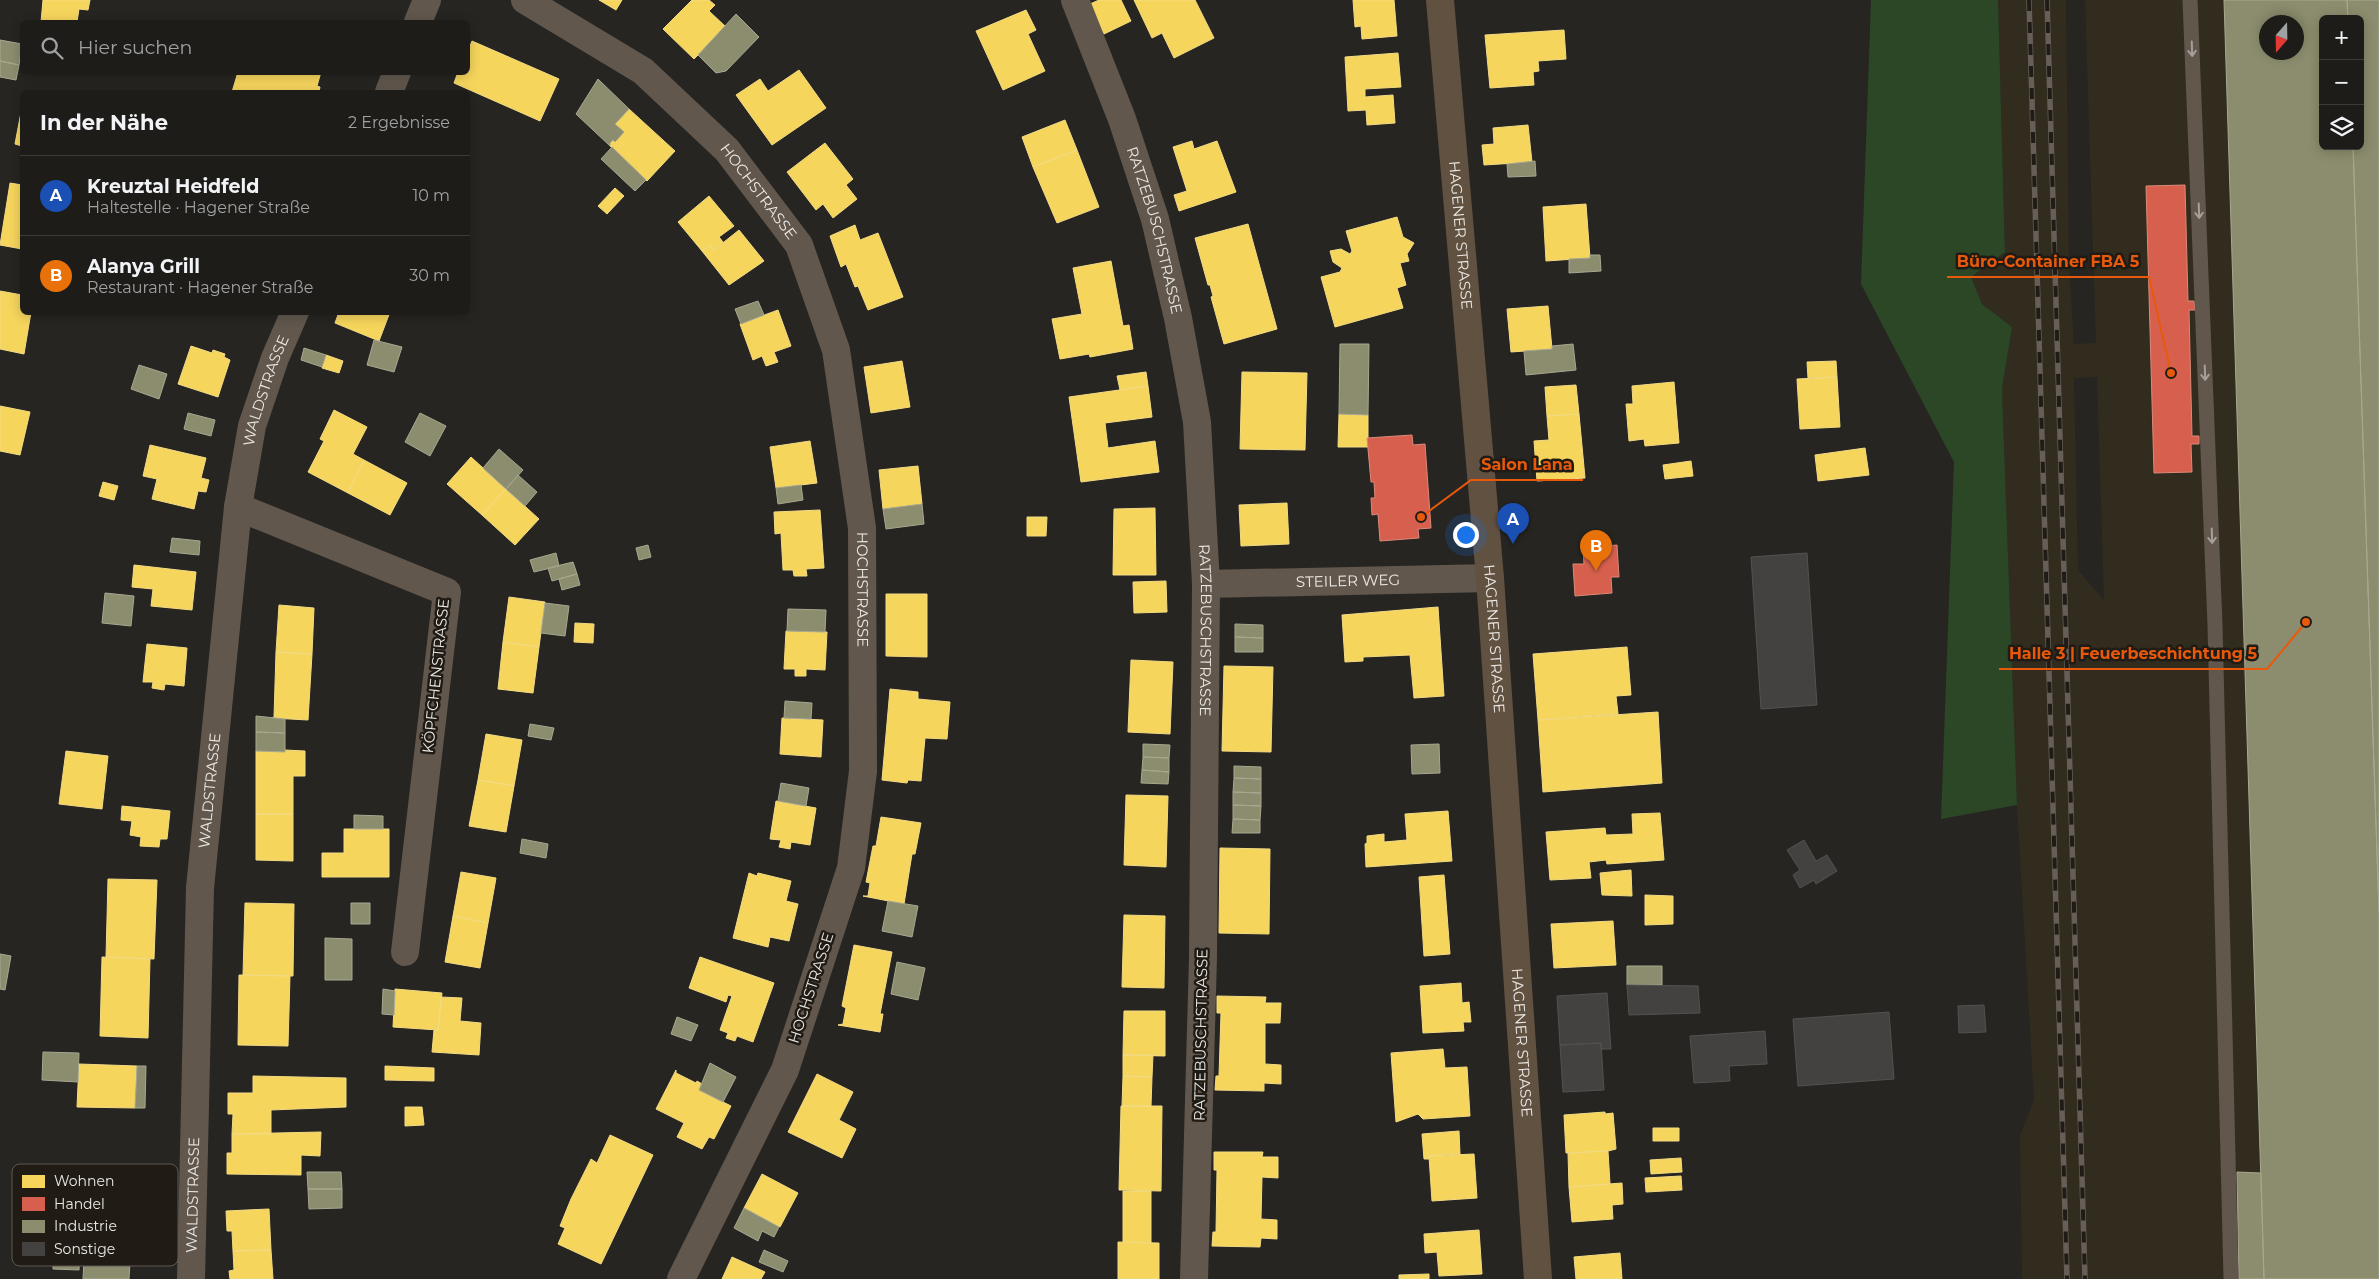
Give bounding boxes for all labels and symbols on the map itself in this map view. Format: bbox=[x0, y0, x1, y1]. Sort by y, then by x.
north arrow bbox=[2259, 15, 2304, 60]
one-way arrow bbox=[2187, 40, 2197, 56]
street label: HOCHSTRASSE bbox=[716, 139, 801, 243]
street label: RATZEBUSCHSTRASSE bbox=[1123, 144, 1187, 316]
street label: HAGENER STRASSE bbox=[1445, 160, 1477, 310]
one-way arrow bbox=[2194, 203, 2203, 219]
callout: Büro-Container FBA 5 bbox=[1947, 246, 2149, 277]
text: Büro-Container FBA 5 bbox=[1957, 252, 2140, 271]
street label: WALDSTRASSE bbox=[239, 332, 293, 447]
one-way arrow bbox=[2200, 365, 2210, 381]
callout: Salon Lana bbox=[1471, 449, 1583, 480]
text: Salon Lana bbox=[1481, 455, 1573, 474]
pin: A bbox=[1497, 503, 1529, 544]
your location bbox=[1453, 522, 1479, 548]
one-way arrow bbox=[2207, 528, 2216, 544]
pin: B bbox=[1580, 530, 1612, 571]
street label: HOCHSTRASSE bbox=[853, 532, 872, 647]
street label: RATZEBUSCHSTRASSE bbox=[1195, 543, 1216, 717]
street label: HAGENER STRASSE bbox=[1480, 563, 1509, 714]
street label: STEILER WEG bbox=[1296, 570, 1400, 591]
street label: KÖPFCHENSTRASSE bbox=[418, 598, 453, 754]
callout: Halle 3 | Feuerbeschichtung 5 bbox=[1999, 638, 2267, 669]
text: Halle 3 | Feuerbeschichtung 5 bbox=[2009, 644, 2258, 663]
street label: WALDSTRASSE bbox=[194, 732, 224, 849]
street label: HOCHSTRASSE bbox=[784, 930, 837, 1046]
street label: RATZEBUSCHSTRASSE bbox=[1189, 949, 1212, 1121]
street label: HAGENER STRASSE bbox=[1508, 968, 1537, 1118]
street label: WALDSTRASSE bbox=[182, 1137, 203, 1253]
legend bbox=[12, 1164, 178, 1266]
text: Wohnen bbox=[54, 1172, 114, 1190]
text: Handel bbox=[54, 1195, 105, 1213]
text: Industrie bbox=[54, 1217, 117, 1235]
text: Sonstige bbox=[54, 1240, 115, 1258]

